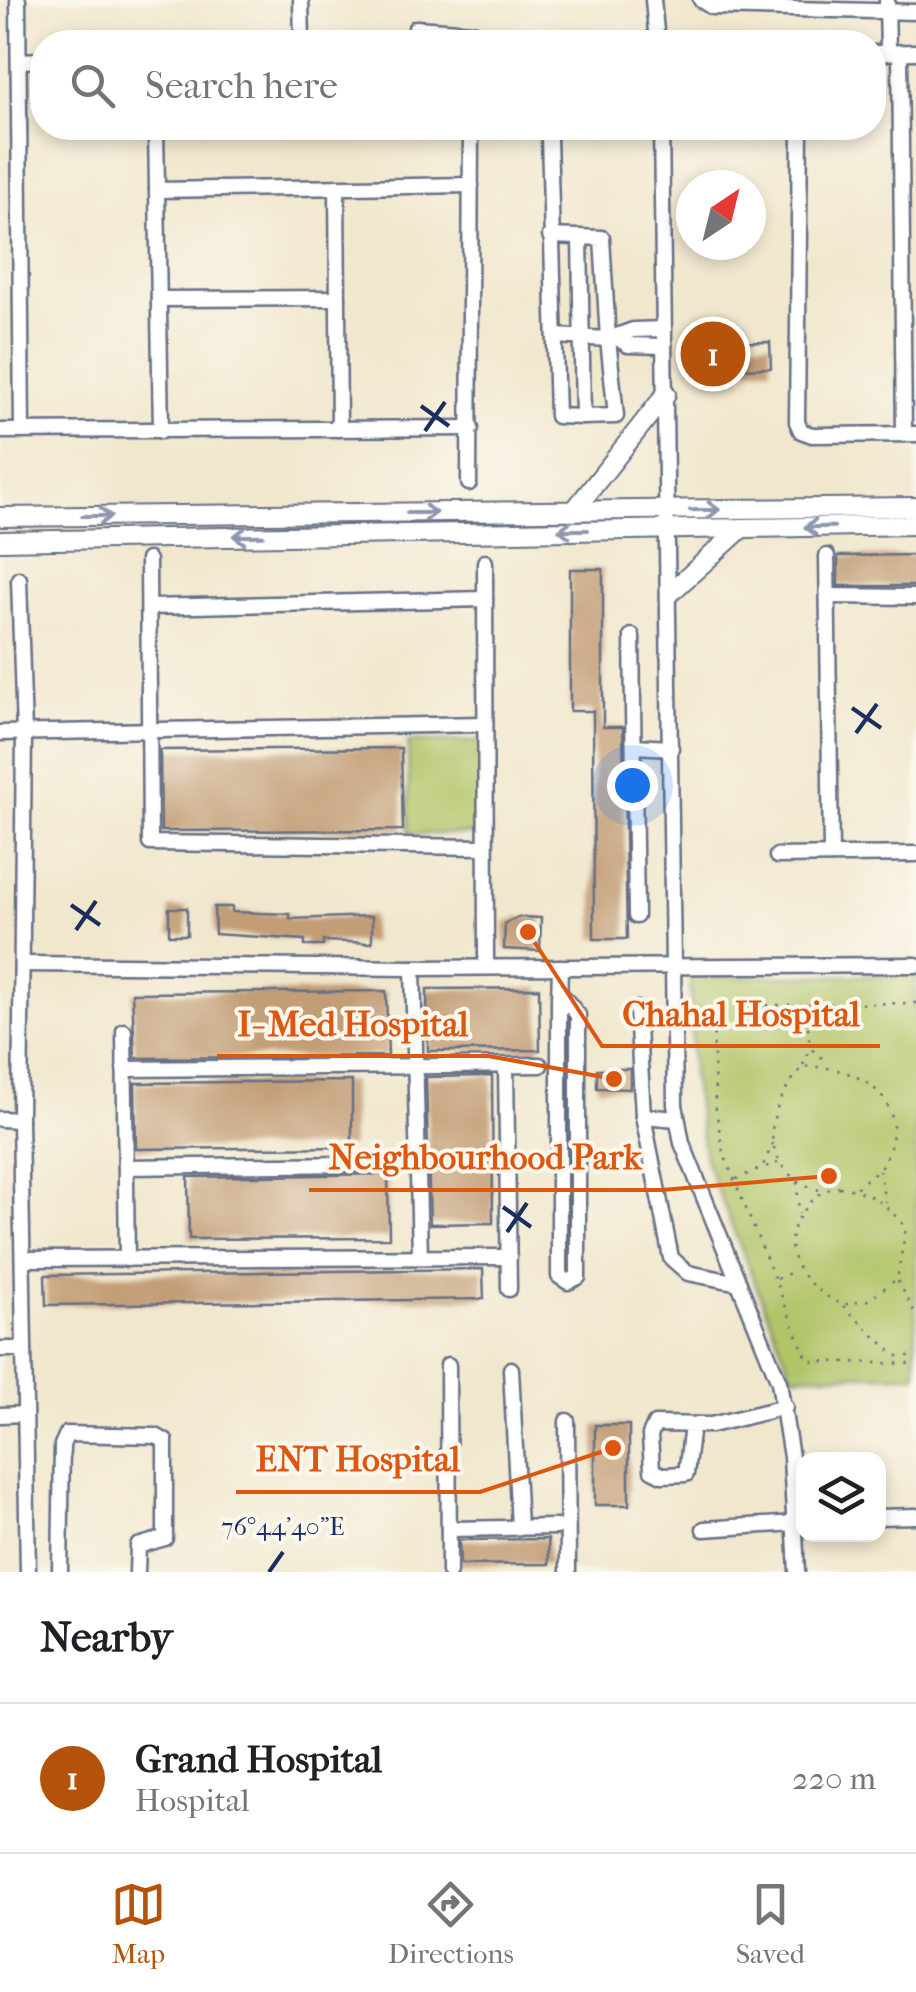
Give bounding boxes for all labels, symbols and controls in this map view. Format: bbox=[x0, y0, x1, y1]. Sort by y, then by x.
search box bbox=[30, 30, 886, 140]
icon: search bbox=[65, 58, 120, 113]
text: Search here bbox=[145, 63, 338, 108]
north arrow bbox=[676, 170, 766, 260]
pin: 1 bbox=[680, 316, 746, 392]
one-way arrow bbox=[689, 501, 721, 520]
one-way arrow bbox=[406, 504, 438, 522]
one-way arrow bbox=[80, 506, 113, 526]
one-way arrow bbox=[803, 518, 836, 536]
one-way arrow bbox=[557, 520, 590, 540]
one-way arrow bbox=[232, 526, 264, 545]
your location bbox=[607, 760, 658, 811]
callout: Chahal Hospital bbox=[602, 981, 880, 1046]
callout: I- Med Hospital bbox=[217, 991, 488, 1056]
text: Chahal Hospital bbox=[622, 994, 860, 1035]
text: I- Med Hospital bbox=[238, 1004, 469, 1045]
callout: Neighbourhood Park bbox=[309, 1125, 662, 1190]
text: Neighbourhood Park bbox=[329, 1137, 642, 1178]
callout: ENT Hospital bbox=[236, 1427, 480, 1492]
text: ENT Hospital bbox=[256, 1439, 460, 1480]
map controls bbox=[796, 1452, 886, 1542]
button: layers bbox=[796, 1452, 886, 1542]
text: 76°44'40"E bbox=[221, 1512, 345, 1541]
text: Nearby bbox=[40, 1613, 172, 1662]
text: Grand Hospital bbox=[135, 1737, 382, 1782]
text: 1 bbox=[67, 1760, 78, 1797]
text: 220 m bbox=[792, 1760, 876, 1797]
text: Hospital bbox=[135, 1782, 250, 1819]
tab: Map bbox=[111, 1877, 166, 1970]
tab: Directions bbox=[388, 1877, 514, 1970]
tab: Saved bbox=[736, 1877, 805, 1970]

